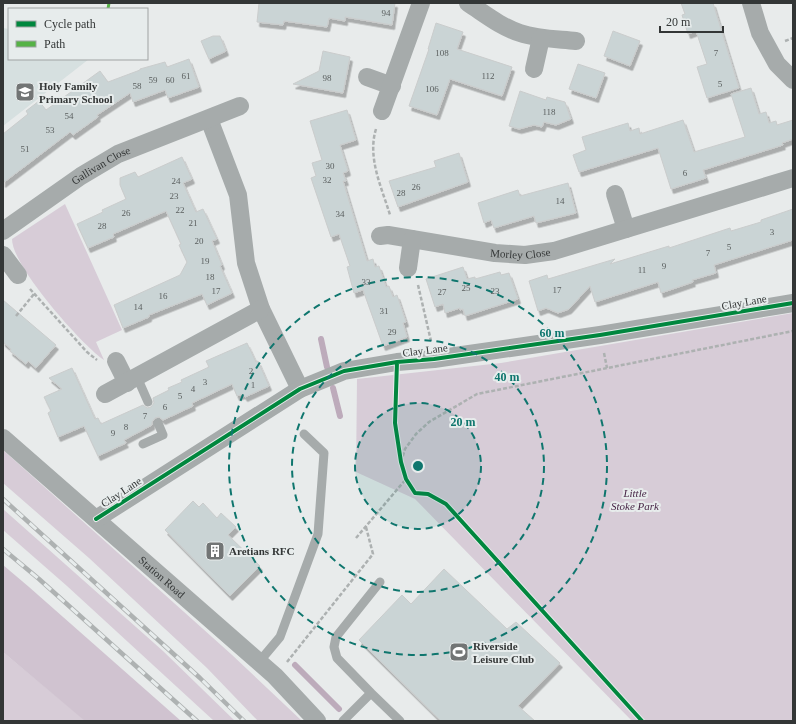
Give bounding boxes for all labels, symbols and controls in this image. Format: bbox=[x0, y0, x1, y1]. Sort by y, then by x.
legend bbox=[8, 8, 148, 60]
house number: 94 bbox=[382, 8, 391, 18]
scale bar bbox=[660, 8, 723, 34]
text: 20 m bbox=[666, 15, 691, 29]
text: Cycle path bbox=[44, 17, 96, 31]
text: Path bbox=[44, 37, 65, 51]
house number: 108 bbox=[435, 48, 449, 58]
house number: 7 bbox=[714, 48, 719, 58]
house number: 61 bbox=[182, 71, 191, 81]
house number: 112 bbox=[481, 71, 495, 81]
house number: 98 bbox=[323, 73, 332, 83]
house number: 59 bbox=[149, 75, 158, 85]
house number: 60 bbox=[166, 75, 175, 85]
house number: 5 bbox=[718, 79, 723, 89]
place label: Holy Family Primary School bbox=[39, 80, 113, 105]
school or university icon: Holy Family Primary School bbox=[14, 81, 36, 103]
house number: 58 bbox=[133, 81, 142, 91]
house number: 106 bbox=[425, 84, 439, 94]
house number: 118 bbox=[542, 107, 556, 117]
house number: 54 bbox=[65, 111, 74, 121]
house number: 53 bbox=[46, 125, 55, 135]
house number: 51 bbox=[21, 144, 30, 154]
street label: Gallivan Close bbox=[69, 144, 132, 187]
house number: 30 bbox=[326, 161, 335, 171]
house number: 6 bbox=[683, 168, 688, 178]
house number: 32 bbox=[323, 175, 332, 185]
house number: 24 bbox=[172, 176, 181, 186]
house number: 26 bbox=[412, 182, 421, 192]
house number: 28 bbox=[397, 188, 406, 198]
house number: 23 bbox=[170, 191, 179, 201]
house number: 14 bbox=[556, 196, 565, 206]
house number: 22 bbox=[176, 205, 185, 215]
house number: 26 bbox=[122, 208, 131, 218]
house number: 34 bbox=[336, 209, 345, 219]
house number: 21 bbox=[189, 218, 198, 228]
house number: 28 bbox=[98, 221, 107, 231]
house number: 3 bbox=[770, 227, 775, 237]
house number: 20 bbox=[195, 236, 204, 246]
house number: 5 bbox=[727, 242, 732, 252]
street label: Morley Close bbox=[490, 246, 551, 261]
house number: 7 bbox=[706, 248, 711, 258]
house number: 19 bbox=[201, 256, 210, 266]
house number: 9 bbox=[662, 261, 667, 271]
house number: 11 bbox=[638, 265, 646, 275]
house number: 18 bbox=[206, 272, 215, 282]
house number: 33 bbox=[362, 277, 371, 287]
house number: 25 bbox=[462, 283, 471, 293]
house number: 17 bbox=[553, 285, 562, 295]
house number: 17 bbox=[212, 286, 221, 296]
house number: 23 bbox=[491, 286, 500, 296]
house number: 27 bbox=[438, 287, 447, 297]
house number: 16 bbox=[159, 291, 168, 301]
street label: Clay Lane bbox=[721, 292, 768, 312]
house number: 14 bbox=[134, 302, 143, 312]
house number: 31 bbox=[380, 306, 389, 316]
text: 60 m bbox=[540, 326, 565, 340]
house number: 29 bbox=[388, 327, 397, 337]
street label: Clay Lane bbox=[402, 341, 448, 359]
house number: 2 bbox=[249, 366, 253, 376]
text: 40 m bbox=[495, 370, 520, 384]
house number: 3 bbox=[203, 377, 208, 387]
house number: 1 bbox=[251, 380, 255, 390]
house number: 4 bbox=[191, 384, 196, 394]
house number: 5 bbox=[178, 391, 183, 401]
house number: 6 bbox=[163, 402, 168, 412]
house number: 7 bbox=[143, 411, 148, 421]
text: 20 m bbox=[451, 415, 476, 429]
house number: 8 bbox=[124, 422, 129, 432]
house number: 9 bbox=[111, 428, 116, 438]
centre of rings bbox=[411, 459, 425, 473]
street label: Clay Lane bbox=[99, 475, 143, 509]
park label: Little Stoke Park bbox=[611, 487, 660, 512]
building icon: Aretians RFC bbox=[204, 540, 226, 562]
place label: Aretians RFC bbox=[229, 545, 295, 557]
street label: Station Road bbox=[136, 554, 188, 601]
place label: Riverside Leisure Club bbox=[473, 640, 534, 665]
sports icon: Riverside Leisure Club bbox=[448, 641, 470, 663]

